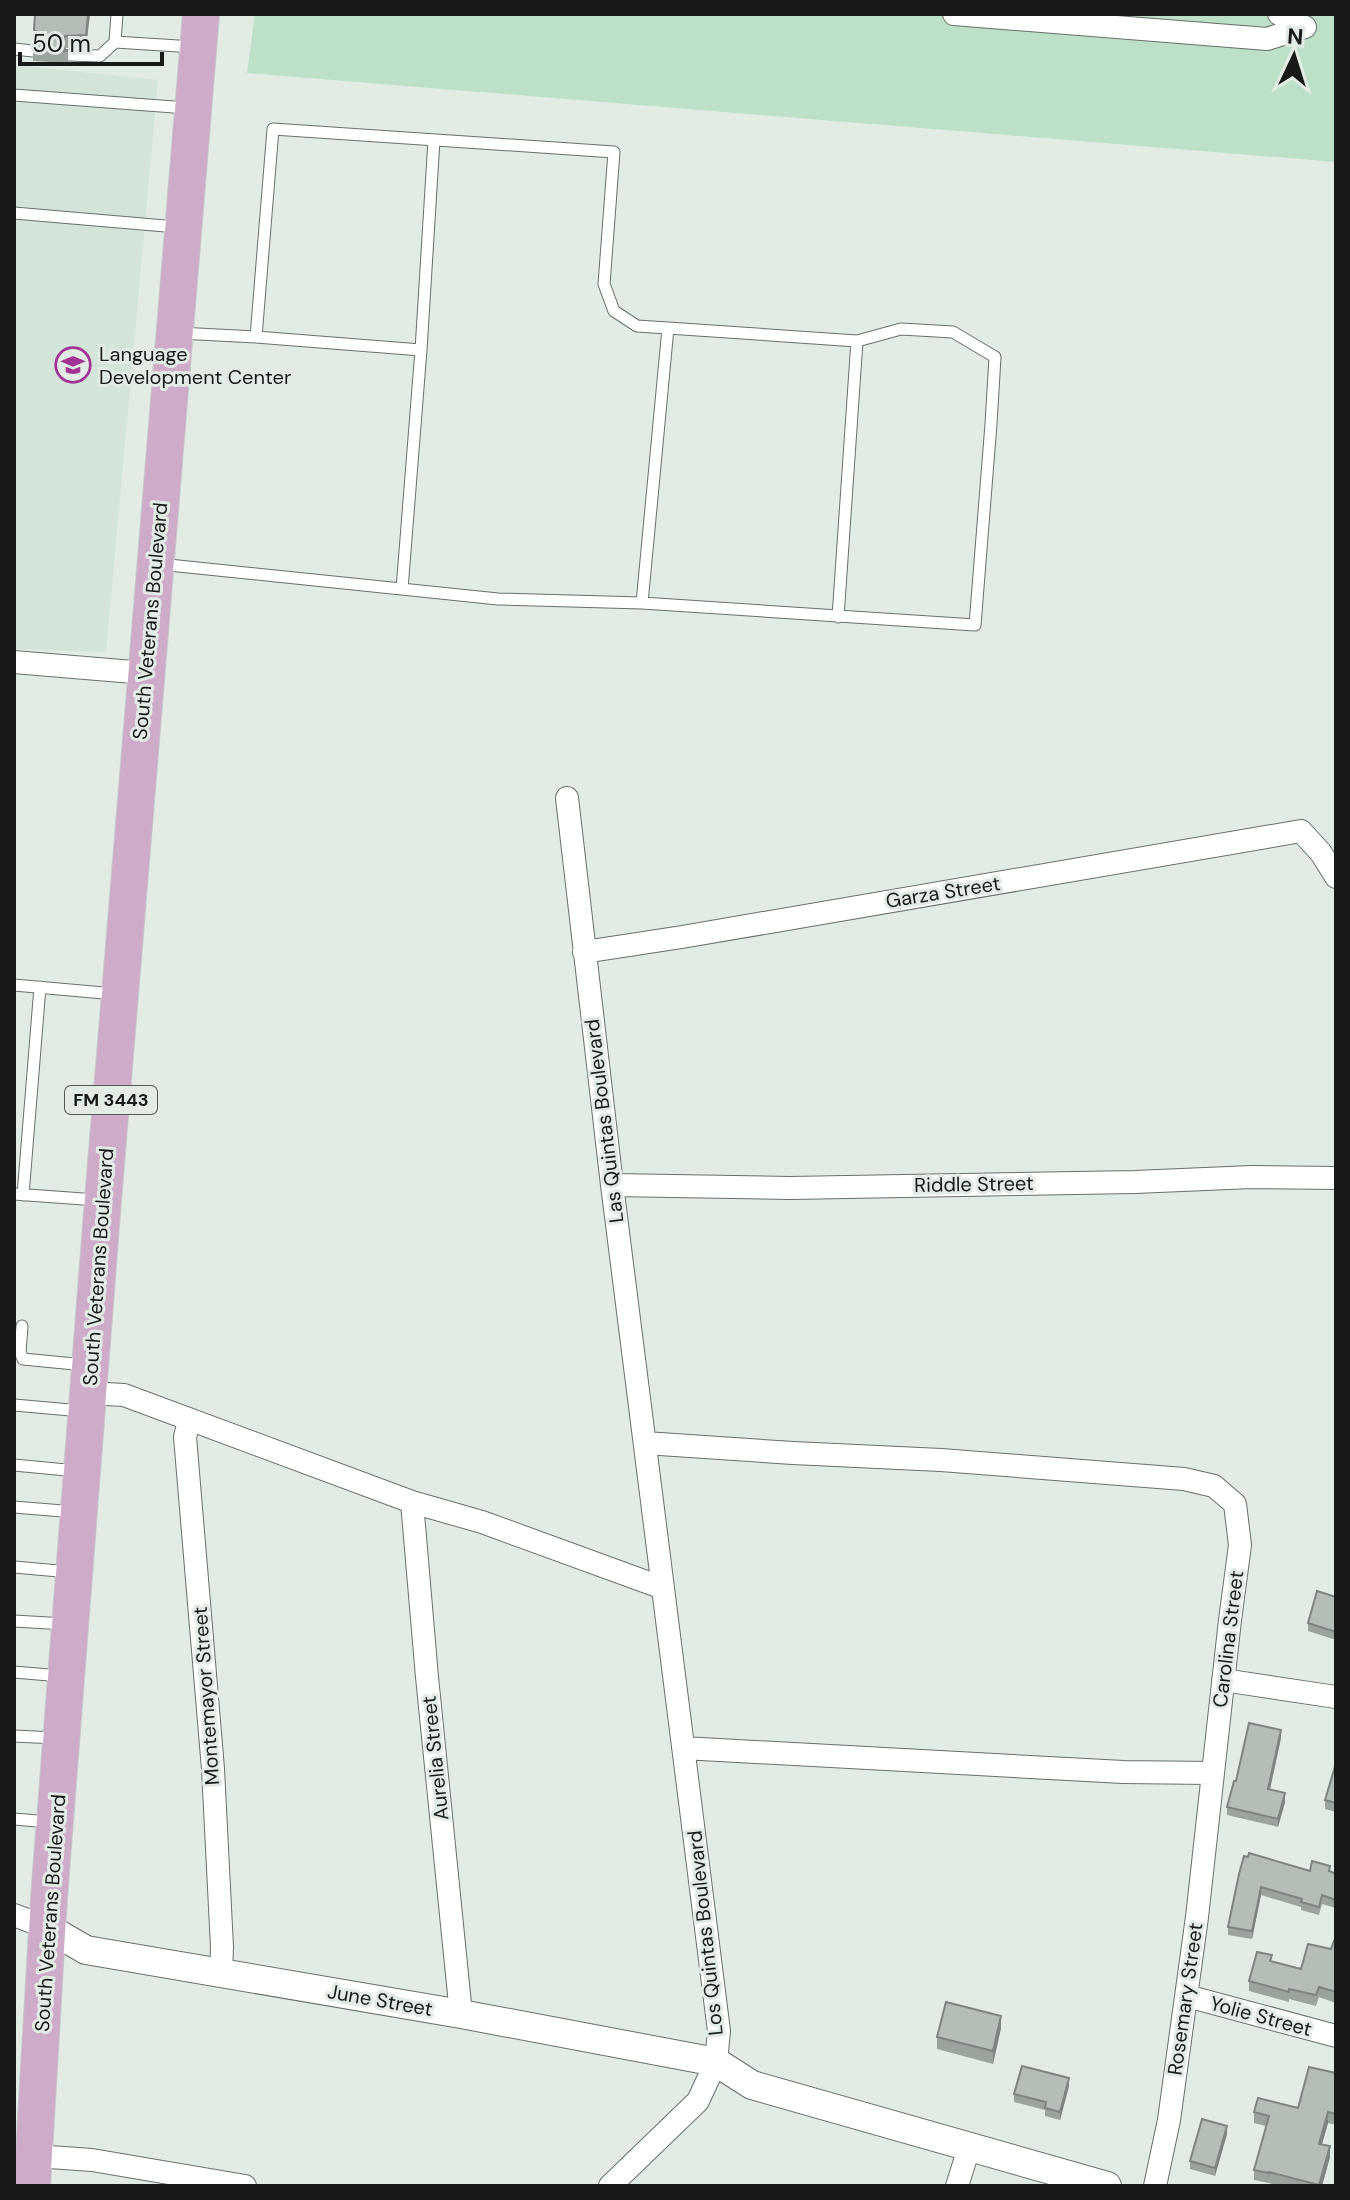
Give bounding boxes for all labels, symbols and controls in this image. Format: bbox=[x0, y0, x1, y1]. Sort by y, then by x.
scale bar bbox=[20, 16, 162, 66]
north arrow bbox=[1254, 16, 1334, 96]
text: N bbox=[1286, 22, 1304, 52]
text: 50 m bbox=[32, 28, 91, 59]
place label: Language Development Center bbox=[99, 341, 291, 390]
school or university icon: Language Development Center bbox=[54, 346, 92, 384]
street label: South Veterans Boulevard bbox=[127, 501, 173, 741]
street label: Garza Street bbox=[884, 870, 1002, 914]
street label: Las Quintas Boulevard bbox=[579, 1017, 629, 1225]
road number: FM 3443 bbox=[65, 1086, 157, 1114]
street label: South Veterans Boulevard bbox=[77, 1147, 119, 1387]
street label: Riddle Street bbox=[914, 1170, 1034, 1198]
street label: Carolina Street bbox=[1207, 1569, 1249, 1709]
street label: Montemayor Street bbox=[187, 1606, 225, 1786]
street label: Aurelia Street bbox=[416, 1694, 454, 1822]
street label: South Veterans Boulevard bbox=[29, 1793, 71, 2033]
street label: Los Quintas Boulevard bbox=[681, 1829, 729, 2037]
street label: Rosemary Street bbox=[1161, 1921, 1209, 2077]
street label: June Street bbox=[325, 1978, 435, 2022]
street label: Yolie Street bbox=[1207, 1990, 1315, 2042]

